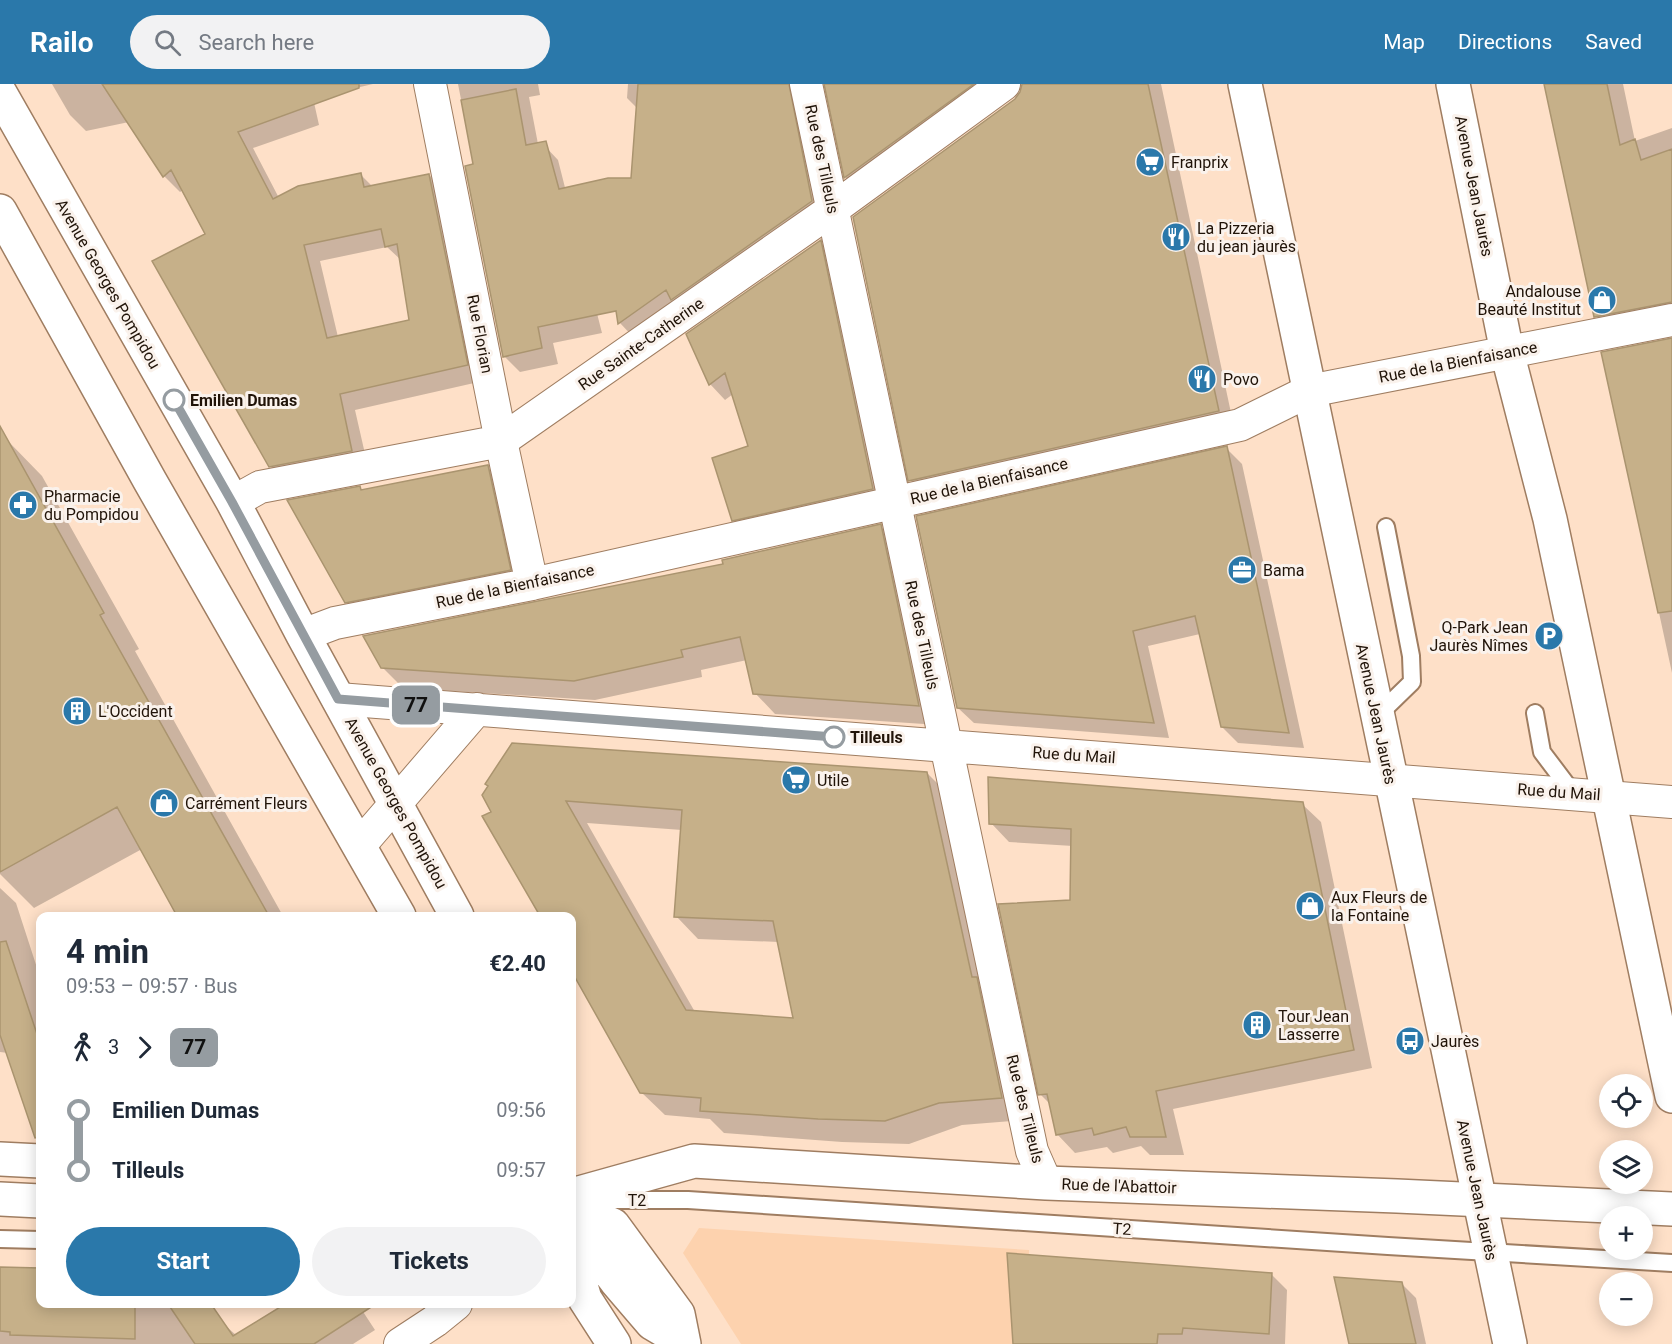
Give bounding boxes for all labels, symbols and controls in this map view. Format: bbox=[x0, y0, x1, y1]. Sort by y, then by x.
search box bbox=[130, 15, 550, 69]
text: Railo bbox=[30, 26, 94, 59]
icon: search bbox=[151, 26, 184, 59]
text: Search here bbox=[199, 30, 314, 55]
text: Map bbox=[1383, 30, 1425, 54]
text: Directions bbox=[1458, 30, 1552, 54]
text: Saved bbox=[1585, 30, 1642, 54]
street label: Rue des Tilleuls bbox=[801, 103, 843, 215]
street label: Avenue Jean Jaurès bbox=[1451, 114, 1497, 258]
supermarket icon: Franprix bbox=[1134, 146, 1166, 178]
place label: Franprix bbox=[1171, 153, 1229, 172]
street label: Avenue Georges Pompidou bbox=[52, 196, 164, 372]
place label: La Pizzeria du jean jaurès bbox=[1197, 219, 1296, 256]
restaurant icon: La Pizzeria du jean jaurès bbox=[1160, 221, 1192, 253]
place label: Andalouse Beauté Institut bbox=[1477, 282, 1581, 319]
shop icon: Andalouse Beauté Institut bbox=[1586, 284, 1618, 316]
street label: Rue Florian bbox=[463, 293, 497, 375]
street label: Rue Sainte-Catherine bbox=[575, 294, 707, 394]
street label: Rue de la Bienfaisance bbox=[1377, 337, 1539, 387]
restaurant icon: Povo bbox=[1186, 363, 1218, 395]
place label: Povo bbox=[1223, 370, 1259, 389]
marker: Emilien Dumas bbox=[163, 389, 185, 411]
place label: Emilien Dumas bbox=[190, 391, 297, 410]
street label: Rue de la Bienfaisance bbox=[908, 454, 1070, 508]
place label: Pharmacie du Pompidou bbox=[44, 487, 139, 524]
pharmacy icon: Pharmacie du Pompidou bbox=[7, 489, 39, 521]
office icon: Bama bbox=[1226, 554, 1258, 586]
street label: Rue de la Bienfaisance bbox=[434, 560, 596, 612]
place label: Bama bbox=[1263, 561, 1304, 580]
street label: Rue des Tilleuls bbox=[901, 579, 943, 691]
place label: Q-Park Jean Jaurès Nîmes bbox=[1430, 618, 1528, 655]
parking icon: Q-Park Jean Jaurès Nîmes bbox=[1533, 620, 1565, 652]
street label: Avenue Jean Jaurès bbox=[1352, 642, 1400, 786]
line badge: 77 bbox=[389, 686, 443, 724]
text: 77 bbox=[404, 693, 428, 717]
building icon: L'Occident bbox=[61, 695, 93, 727]
place label: L'Occident bbox=[98, 702, 173, 721]
street label: Avenue Georges Pompidou bbox=[341, 714, 451, 892]
marker: Tilleuls bbox=[823, 726, 845, 748]
place label: Tilleuls bbox=[850, 728, 903, 747]
street label: Rue du Mail bbox=[1032, 743, 1116, 767]
supermarket icon: Utile bbox=[780, 764, 812, 796]
place label: Utile bbox=[817, 771, 849, 790]
street label: Rue du Mail bbox=[1517, 780, 1601, 804]
shop icon: Carrément Fleurs bbox=[148, 787, 180, 819]
place label: Carrément Fleurs bbox=[185, 794, 308, 813]
place label: Aux Fleurs de la Fontaine bbox=[1331, 888, 1427, 925]
shop icon: Aux Fleurs de la Fontaine bbox=[1294, 890, 1326, 922]
text: 4 min bbox=[66, 932, 149, 971]
text: €2.40 bbox=[489, 951, 546, 976]
text: 09:53 – 09:57 · Bus bbox=[66, 974, 238, 998]
place label: Tour Jean Lasserre bbox=[1278, 1007, 1349, 1044]
building icon: Tour Jean Lasserre bbox=[1241, 1009, 1273, 1041]
bus stop icon: Jaurès bbox=[1394, 1025, 1426, 1057]
icon: walk bbox=[66, 1031, 99, 1064]
icon: forward bbox=[128, 1031, 161, 1064]
place label: Jaurès bbox=[1431, 1032, 1479, 1051]
text: 3 bbox=[108, 1035, 119, 1059]
text: 77 bbox=[182, 1035, 206, 1059]
street label: Rue des Tilleuls bbox=[1002, 1053, 1048, 1165]
map controls bbox=[1599, 1074, 1653, 1326]
button: locate bbox=[1599, 1074, 1653, 1128]
text: Emilien Dumas bbox=[112, 1098, 259, 1123]
text: 09:56 bbox=[496, 1098, 546, 1122]
street label: Avenue Jean Jaurès bbox=[1453, 1118, 1501, 1262]
button: layers bbox=[1599, 1140, 1653, 1194]
text: Tilleuls bbox=[112, 1158, 184, 1183]
text: 09:57 bbox=[496, 1158, 546, 1182]
street label: Rue de l'Abattoir bbox=[1061, 1174, 1177, 1198]
street label: T2 bbox=[628, 1191, 646, 1210]
button: + bbox=[1599, 1206, 1653, 1260]
street label: T2 bbox=[1112, 1219, 1132, 1239]
button: Start bbox=[66, 1227, 300, 1296]
button: Tickets bbox=[312, 1227, 546, 1296]
button: − bbox=[1599, 1272, 1653, 1326]

